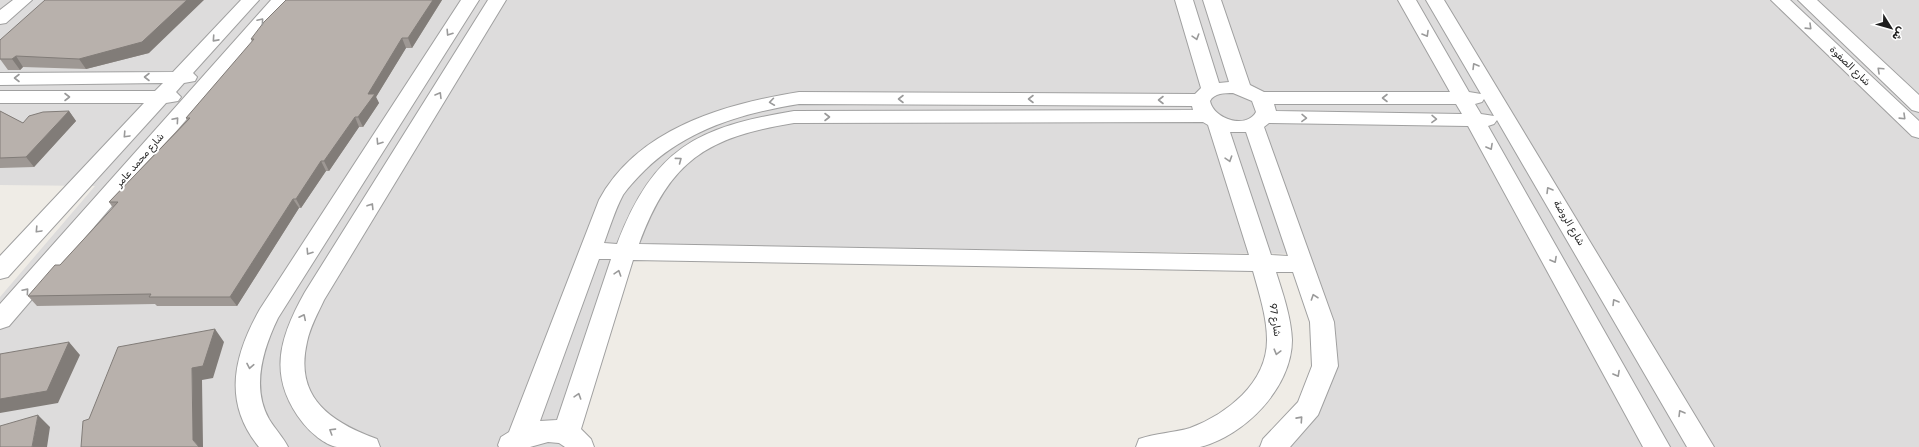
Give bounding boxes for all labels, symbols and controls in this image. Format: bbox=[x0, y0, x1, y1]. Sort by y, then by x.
north arrow bbox=[1871, 8, 1911, 48]
one-way arrow bbox=[257, 19, 264, 26]
one-way arrow bbox=[1804, 22, 1812, 30]
text: ش bbox=[1889, 24, 1908, 43]
one-way arrow bbox=[446, 29, 454, 36]
one-way arrow bbox=[1422, 30, 1429, 37]
one-way arrow bbox=[212, 34, 219, 42]
one-way arrow bbox=[1191, 34, 1200, 41]
street label: شارع الصفوة bbox=[1826, 43, 1873, 89]
one-way arrow bbox=[1472, 63, 1480, 70]
one-way arrow bbox=[1878, 68, 1885, 75]
one-way arrow bbox=[144, 73, 150, 81]
one-way arrow bbox=[14, 74, 20, 82]
one-way arrow bbox=[434, 92, 441, 99]
one-way arrow bbox=[64, 93, 70, 101]
one-way arrow bbox=[1382, 94, 1388, 102]
one-way arrow bbox=[898, 95, 904, 103]
one-way arrow bbox=[1028, 95, 1034, 103]
one-way arrow bbox=[1158, 96, 1164, 104]
one-way arrow bbox=[769, 97, 775, 106]
one-way arrow bbox=[1898, 112, 1906, 119]
one-way arrow bbox=[824, 113, 830, 121]
one-way arrow bbox=[1301, 113, 1307, 122]
one-way arrow bbox=[1431, 115, 1437, 123]
one-way arrow bbox=[171, 117, 178, 124]
one-way arrow bbox=[124, 130, 131, 138]
street label: شارع محمد عامر bbox=[113, 131, 167, 191]
one-way arrow bbox=[376, 138, 384, 145]
one-way arrow bbox=[1486, 143, 1493, 150]
one-way arrow bbox=[1224, 156, 1233, 163]
one-way arrow bbox=[675, 158, 682, 165]
one-way arrow bbox=[1546, 187, 1553, 194]
street label: شارع الروضة bbox=[1550, 198, 1587, 248]
one-way arrow bbox=[366, 204, 373, 211]
one-way arrow bbox=[35, 225, 43, 233]
one-way arrow bbox=[306, 248, 314, 255]
one-way arrow bbox=[1549, 256, 1556, 264]
one-way arrow bbox=[613, 269, 622, 276]
one-way arrow bbox=[21, 288, 28, 296]
one-way arrow bbox=[1310, 293, 1318, 300]
one-way arrow bbox=[1613, 299, 1620, 306]
street label: شارع 97 bbox=[1265, 303, 1284, 338]
one-way arrow bbox=[299, 314, 306, 322]
one-way arrow bbox=[1274, 349, 1282, 355]
one-way arrow bbox=[246, 363, 254, 369]
one-way arrow bbox=[1612, 370, 1619, 377]
one-way arrow bbox=[573, 393, 582, 400]
one-way arrow bbox=[1679, 410, 1686, 417]
one-way arrow bbox=[1295, 416, 1303, 424]
one-way arrow bbox=[329, 429, 336, 436]

